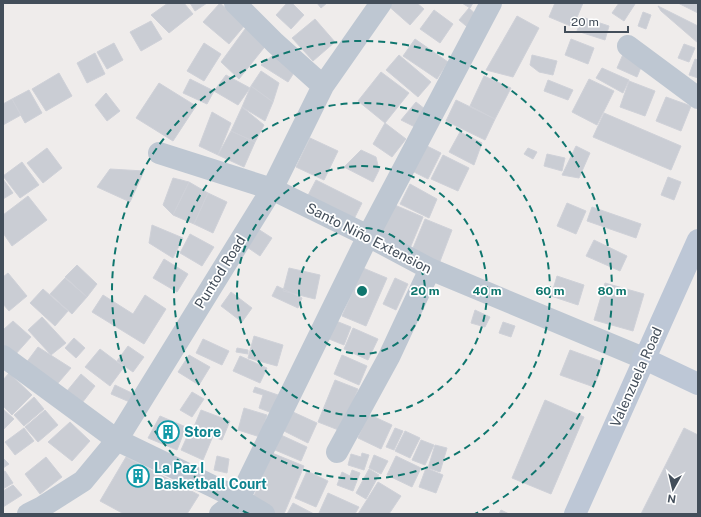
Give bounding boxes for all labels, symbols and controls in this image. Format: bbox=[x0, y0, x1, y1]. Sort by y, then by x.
scale bar bbox=[565, 8, 628, 34]
text: 20 m bbox=[571, 15, 599, 29]
street label: Santo Niño Extension bbox=[304, 199, 434, 277]
street label: Puntod Road bbox=[191, 233, 249, 311]
centre of rings bbox=[355, 284, 369, 298]
text: 20 m bbox=[411, 284, 440, 298]
text: 40 m bbox=[472, 284, 502, 298]
text: 60 m bbox=[535, 284, 565, 298]
text: 80 m bbox=[597, 284, 627, 298]
street label: Valenzuela Road bbox=[607, 325, 665, 429]
building icon: Store bbox=[155, 419, 181, 445]
place label: Store bbox=[184, 424, 221, 440]
place label: La Paz I Basketball Court bbox=[154, 460, 267, 492]
building icon: La Paz I Basketball Court bbox=[125, 463, 151, 489]
north arrow bbox=[653, 469, 693, 509]
text: N bbox=[667, 492, 677, 505]

